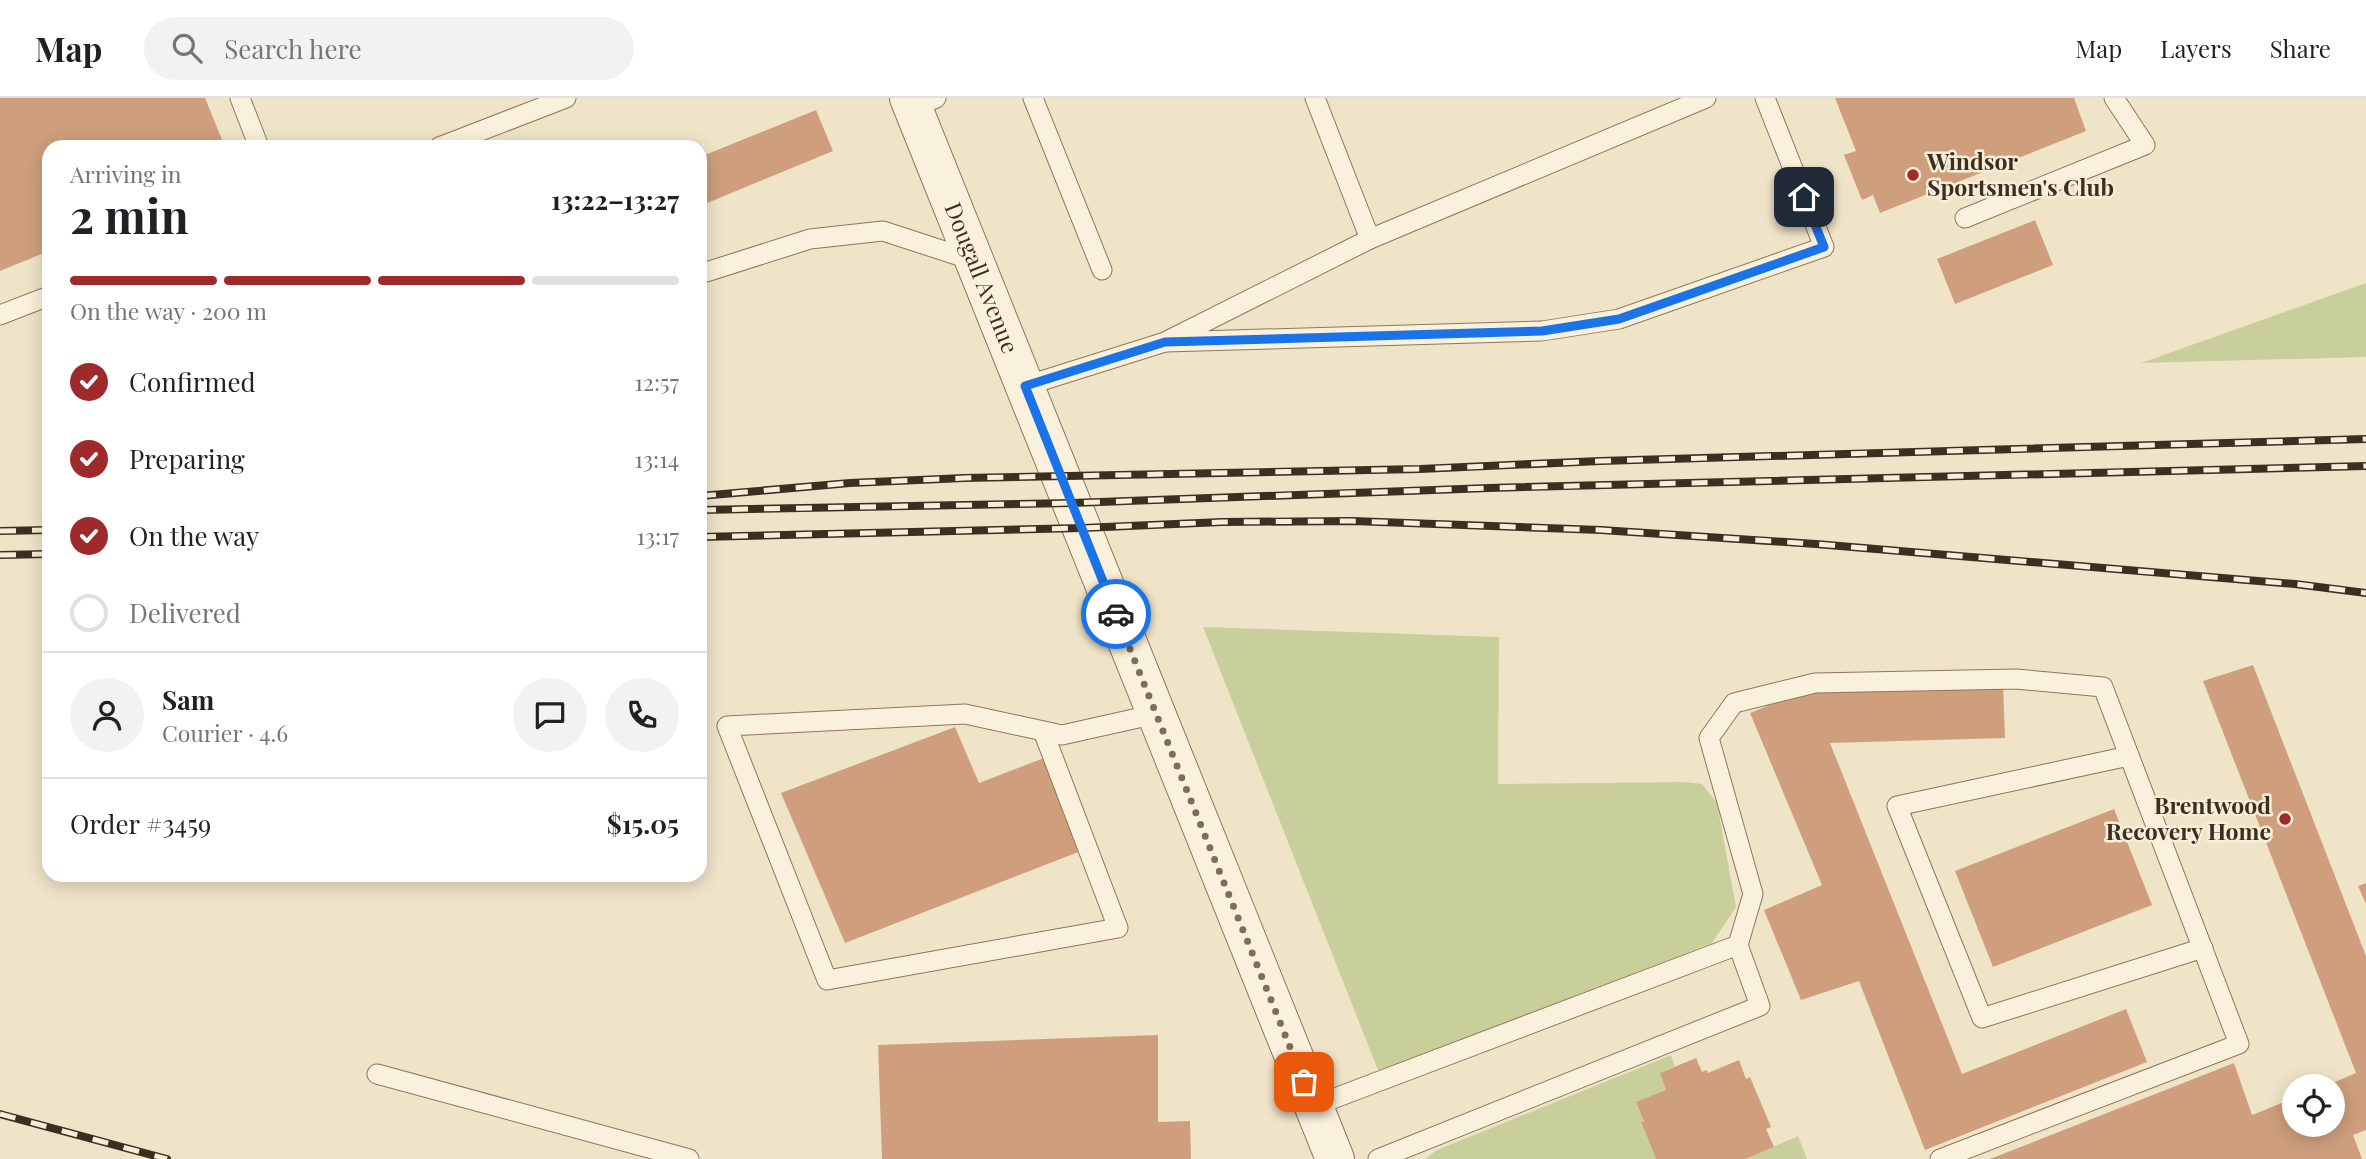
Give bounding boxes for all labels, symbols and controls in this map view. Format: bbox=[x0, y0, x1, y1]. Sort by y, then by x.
search box bbox=[144, 17, 634, 80]
text: Map bbox=[35, 26, 102, 70]
icon: search bbox=[168, 29, 206, 67]
text: Search here bbox=[224, 31, 362, 66]
text: Map bbox=[2076, 32, 2122, 64]
text: Layers bbox=[2160, 32, 2232, 64]
text: Share bbox=[2270, 32, 2331, 64]
place label: Windsor Sportsmen's Club bbox=[1926, 145, 2114, 202]
text: Arriving in bbox=[70, 158, 182, 189]
pin bbox=[1774, 167, 1834, 227]
marker: Windsor Sportsmen's Club bbox=[1905, 167, 1921, 183]
icon: home bbox=[1785, 178, 1823, 216]
text: 13:22–13:27 bbox=[551, 182, 679, 217]
text: 2 min bbox=[70, 184, 189, 246]
street label: Dougall Avenue bbox=[938, 197, 1027, 358]
text: On the way · 200 m bbox=[70, 295, 267, 326]
icon: check bbox=[70, 363, 108, 401]
text: Confirmed bbox=[129, 364, 256, 399]
text: 12:57 bbox=[634, 366, 679, 397]
icon: check bbox=[70, 440, 108, 478]
text: Preparing bbox=[129, 441, 245, 476]
text: 13:14 bbox=[635, 443, 679, 474]
icon: check bbox=[70, 517, 108, 555]
text: On the way bbox=[129, 518, 259, 553]
text: 13:17 bbox=[637, 520, 679, 551]
courier bbox=[1081, 579, 1151, 649]
text: Delivered bbox=[129, 595, 241, 630]
icon: car bbox=[1097, 595, 1135, 633]
button: person bbox=[70, 678, 144, 752]
button: chat bbox=[513, 678, 587, 752]
button: phone bbox=[605, 678, 679, 752]
text: Sam bbox=[162, 682, 214, 717]
text: Courier · 4.6 bbox=[162, 717, 288, 748]
place label: Brentwood Recovery Home bbox=[2106, 789, 2271, 846]
text: Order #3459 bbox=[70, 806, 211, 841]
text: $15.05 bbox=[607, 806, 679, 841]
marker: Brentwood Recovery Home bbox=[2277, 811, 2293, 827]
pin bbox=[1274, 1052, 1334, 1112]
icon: bag bbox=[1285, 1063, 1323, 1101]
map controls bbox=[2282, 1074, 2345, 1137]
button: locate bbox=[2282, 1074, 2345, 1137]

